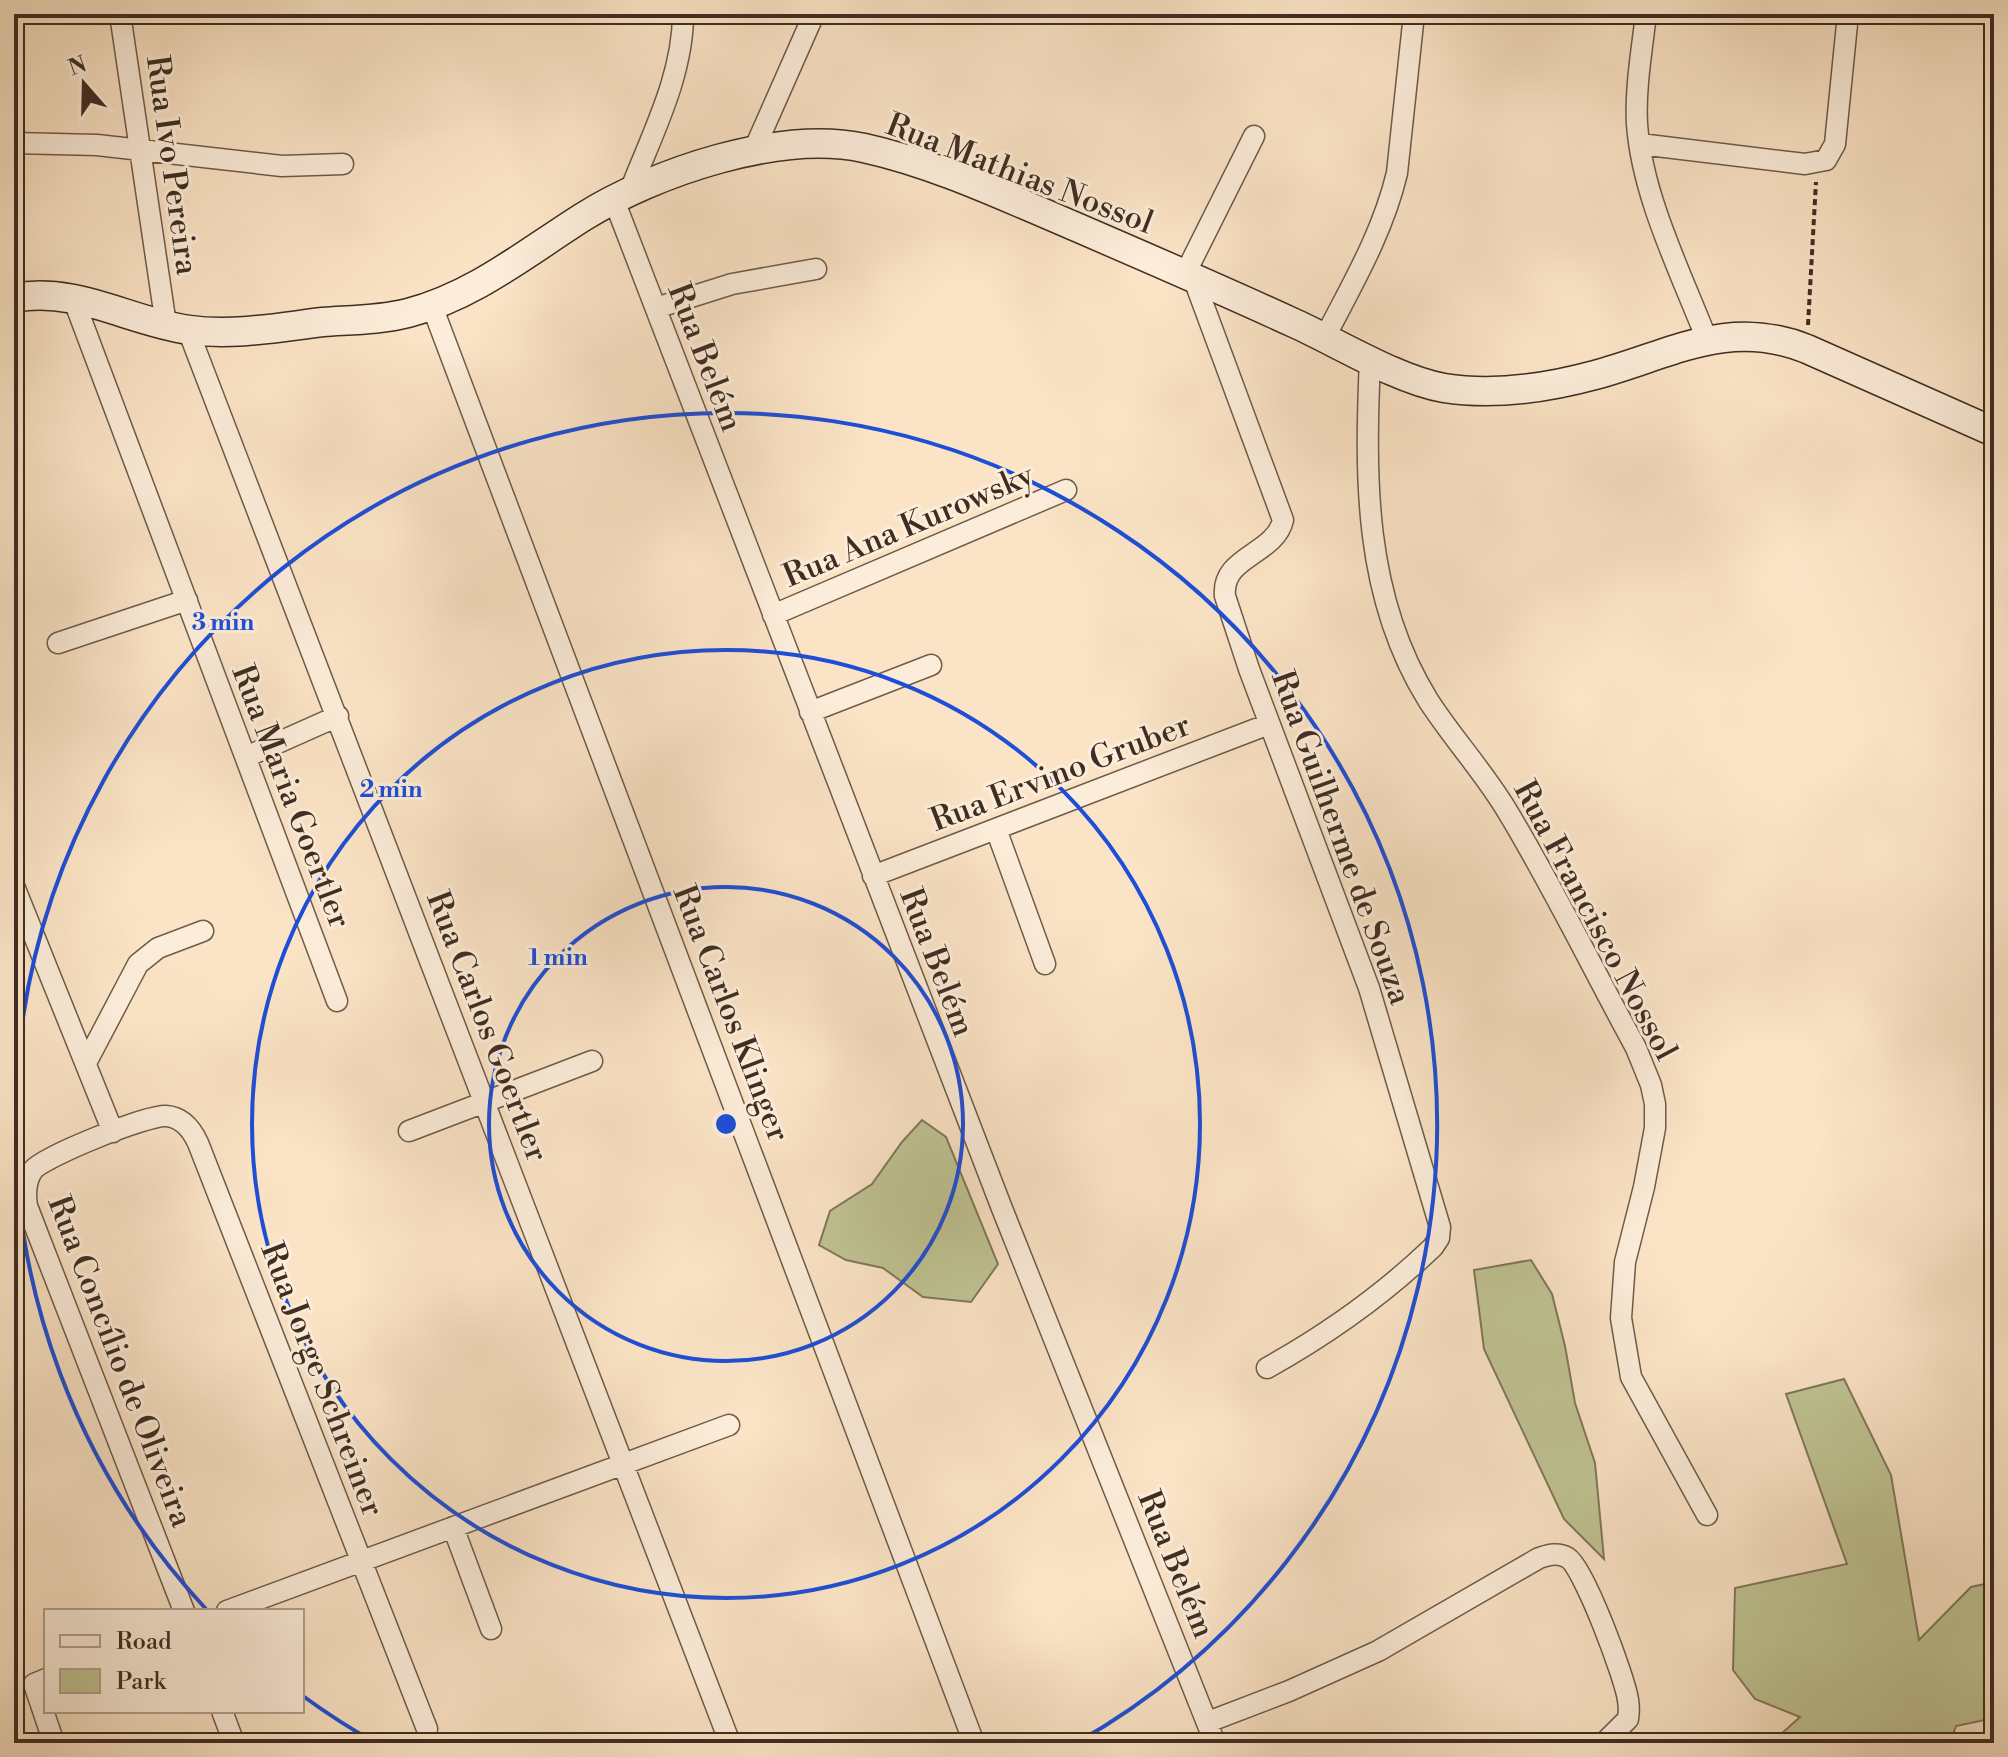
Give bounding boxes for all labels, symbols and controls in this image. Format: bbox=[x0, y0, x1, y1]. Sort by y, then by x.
north arrow bbox=[44, 44, 124, 124]
text: N bbox=[65, 51, 91, 82]
street label: Rua Ivo Pereira bbox=[137, 53, 207, 278]
street label: Rua Mathias Nossol bbox=[881, 105, 1159, 243]
street label: Rua Belém bbox=[659, 278, 752, 437]
street label: Rua Ana Kurowsky bbox=[777, 455, 1040, 597]
text: 3 min bbox=[192, 608, 255, 638]
street label: Rua Maria Goertler bbox=[222, 659, 360, 934]
street label: Rua Guilherme de Souza bbox=[1262, 665, 1420, 1011]
street label: Rua Ervino Gruber bbox=[925, 705, 1196, 841]
street label: Rua Francisco Nossol bbox=[1504, 774, 1686, 1068]
text: 2 min bbox=[359, 775, 423, 805]
street label: Rua Carlos Klinger bbox=[664, 880, 798, 1147]
street label: Rua Belém bbox=[891, 883, 984, 1042]
street label: Rua Carlos Goertler bbox=[417, 886, 557, 1167]
text: 1 min bbox=[528, 943, 588, 973]
centre of rings bbox=[712, 1110, 740, 1138]
street label: Rua Concílio de Oliveira bbox=[38, 1190, 202, 1533]
street label: Rua Jorge Schreiner bbox=[251, 1237, 393, 1522]
street label: Rua Belém bbox=[1128, 1485, 1224, 1644]
legend bbox=[44, 1609, 304, 1713]
text: Road bbox=[116, 1627, 172, 1657]
text: Park bbox=[116, 1667, 167, 1697]

